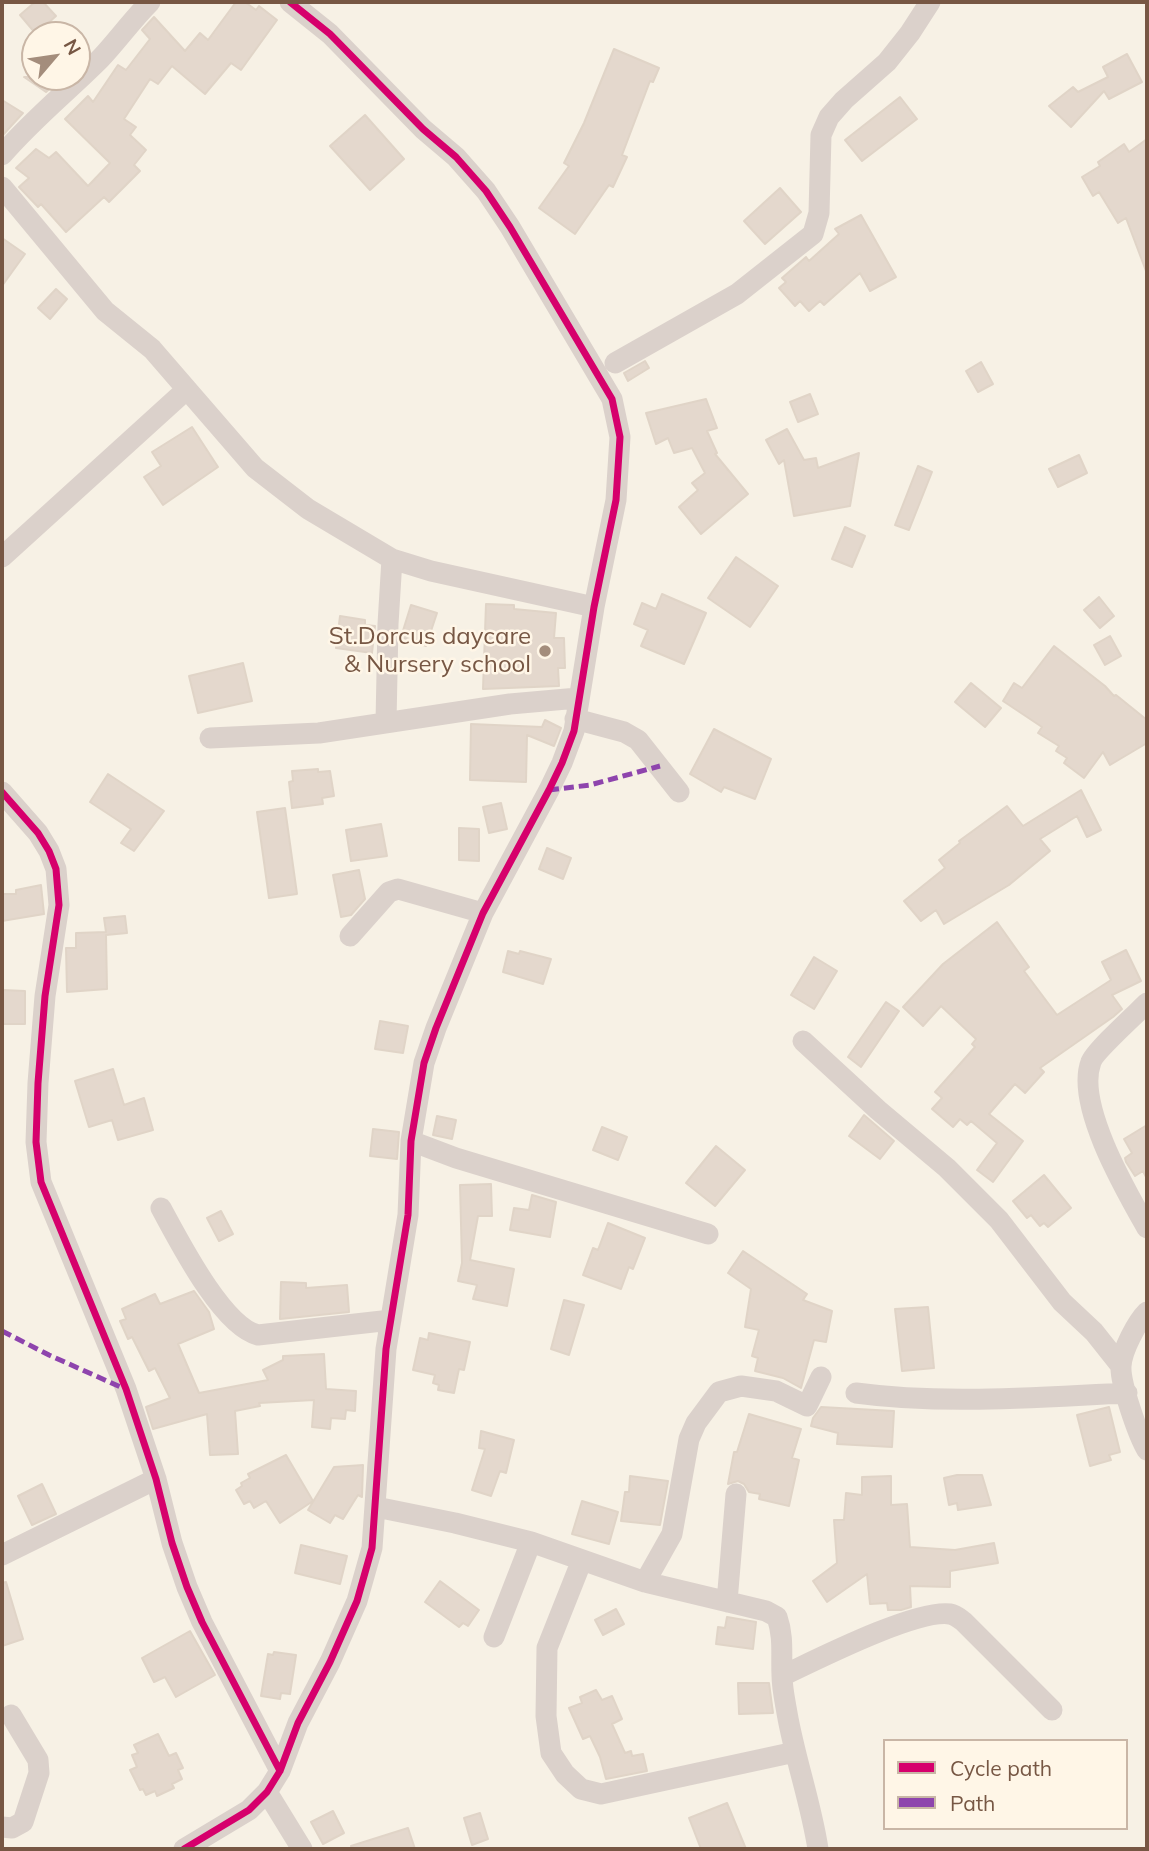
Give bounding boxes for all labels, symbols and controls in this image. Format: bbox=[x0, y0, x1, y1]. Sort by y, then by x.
north arrow bbox=[21, 21, 91, 91]
text: N bbox=[59, 35, 87, 59]
place label: St.Dorcus daycare & Nursery school bbox=[329, 623, 531, 679]
marker: St.Dorcus daycare & Nursery school bbox=[537, 643, 553, 659]
legend bbox=[883, 1739, 1128, 1830]
text: Cycle path bbox=[950, 1755, 1052, 1781]
text: Path bbox=[950, 1790, 995, 1816]

